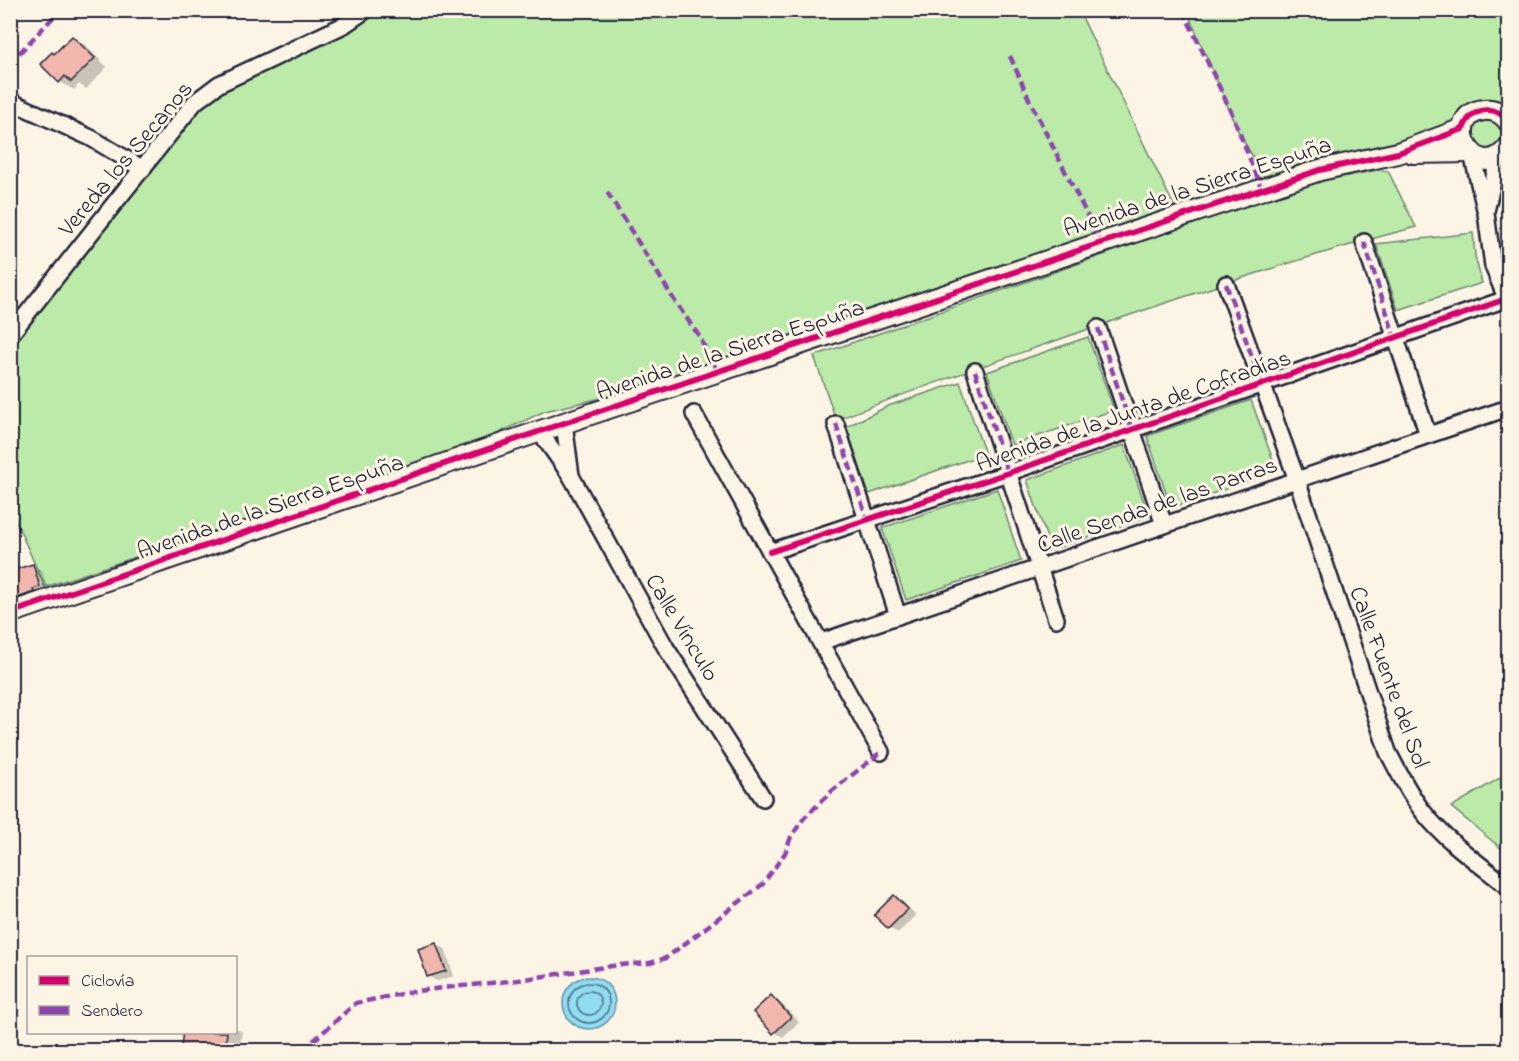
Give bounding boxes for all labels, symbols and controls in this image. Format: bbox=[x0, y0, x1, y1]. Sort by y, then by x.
street label: Vereda los Secanos bbox=[51, 74, 203, 246]
street label: Avenida de la Sierra Espuña bbox=[1059, 128, 1336, 248]
street label: Avenida de la Sierra Espuña bbox=[592, 291, 869, 411]
street label: Avenida de la Junta de Cofradías bbox=[972, 342, 1296, 483]
street label: Avenida de la Sierra Espuña bbox=[133, 446, 409, 570]
street label: Calle Senda de las Parras bbox=[1033, 449, 1283, 564]
street label: Calle Vínculo bbox=[635, 568, 727, 689]
street label: Calle Fuente del Sol bbox=[1338, 582, 1437, 774]
legend bbox=[27, 956, 237, 1034]
text: Ciclovía bbox=[81, 969, 134, 995]
text: Sendero bbox=[81, 999, 143, 1025]

